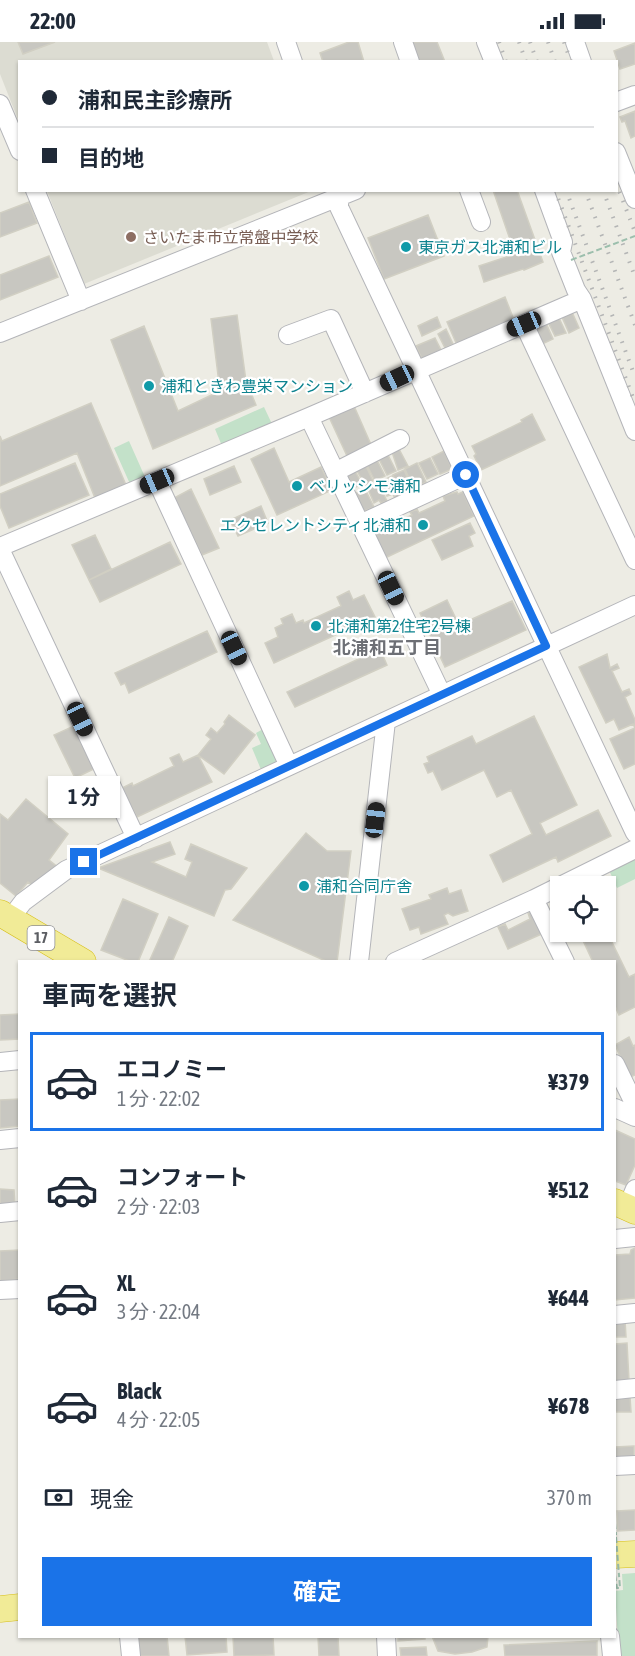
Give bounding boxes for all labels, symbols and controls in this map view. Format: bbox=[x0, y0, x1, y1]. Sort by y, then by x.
text: 22:00 bbox=[30, 8, 76, 34]
text: 浦和民主診療所 bbox=[78, 87, 232, 113]
text: 目的地 bbox=[78, 145, 144, 171]
place label: さいたま市立常盤中学校 bbox=[143, 228, 319, 246]
marker: さいたま市立常盤中学校 bbox=[124, 230, 138, 244]
place label: 東京ガス北浦和ビル bbox=[418, 238, 562, 256]
marker: 東京ガス北浦和ビル bbox=[399, 240, 413, 254]
car bbox=[504, 309, 544, 339]
car bbox=[377, 362, 417, 394]
place label: 浦和ときわ豊栄マンション bbox=[161, 377, 353, 395]
marker: 浦和ときわ豊栄マンション bbox=[142, 379, 156, 393]
route start bbox=[452, 461, 479, 488]
car bbox=[137, 466, 177, 496]
place label: ベリッシモ浦和 bbox=[309, 477, 421, 495]
marker: ベリッシモ浦和 bbox=[290, 479, 304, 493]
place label: エクセレントシティ北浦和 bbox=[220, 516, 411, 534]
marker: エクセレントシティ北浦和 bbox=[416, 518, 430, 532]
car bbox=[375, 568, 407, 608]
place label: 北浦和第2住宅2号棟 bbox=[328, 617, 471, 635]
marker: 北浦和第2住宅2号棟 bbox=[309, 619, 323, 633]
car bbox=[218, 628, 250, 668]
district label: 北浦和五丁目 bbox=[333, 637, 441, 658]
car bbox=[64, 699, 96, 739]
callout: 1 分 bbox=[48, 775, 120, 817]
text: 1 分 bbox=[68, 785, 100, 808]
car bbox=[364, 801, 386, 839]
route end bbox=[70, 848, 97, 875]
map controls bbox=[550, 876, 616, 942]
button: locate bbox=[550, 876, 616, 942]
place label: 浦和合同庁舎 bbox=[316, 877, 412, 895]
marker: 浦和合同庁舎 bbox=[297, 879, 311, 893]
road number: 17 bbox=[28, 926, 54, 950]
text: 車両を選択 bbox=[42, 980, 177, 1011]
icon: car bbox=[45, 1055, 99, 1109]
text: エコノミー bbox=[117, 1056, 227, 1082]
text: ¥379 bbox=[548, 1069, 589, 1095]
text: 1 分 · 22:02 bbox=[117, 1087, 200, 1110]
icon: car bbox=[45, 1163, 99, 1217]
text: コンフォート bbox=[117, 1164, 248, 1190]
text: ¥512 bbox=[548, 1177, 589, 1203]
text: 2 分 · 22:03 bbox=[117, 1195, 200, 1218]
text: XL bbox=[117, 1270, 135, 1296]
icon: car bbox=[45, 1271, 99, 1325]
text: ¥644 bbox=[548, 1285, 589, 1311]
text: 3 分 · 22:04 bbox=[117, 1300, 200, 1323]
text: Black bbox=[117, 1378, 161, 1404]
icon: car bbox=[45, 1379, 99, 1433]
text: ¥678 bbox=[548, 1393, 589, 1419]
text: 4 分 · 22:05 bbox=[117, 1408, 200, 1431]
icon: cash bbox=[42, 1481, 75, 1514]
text: 現金 bbox=[90, 1486, 134, 1512]
text: 370 m bbox=[547, 1486, 592, 1509]
button: 確定 bbox=[42, 1557, 592, 1626]

